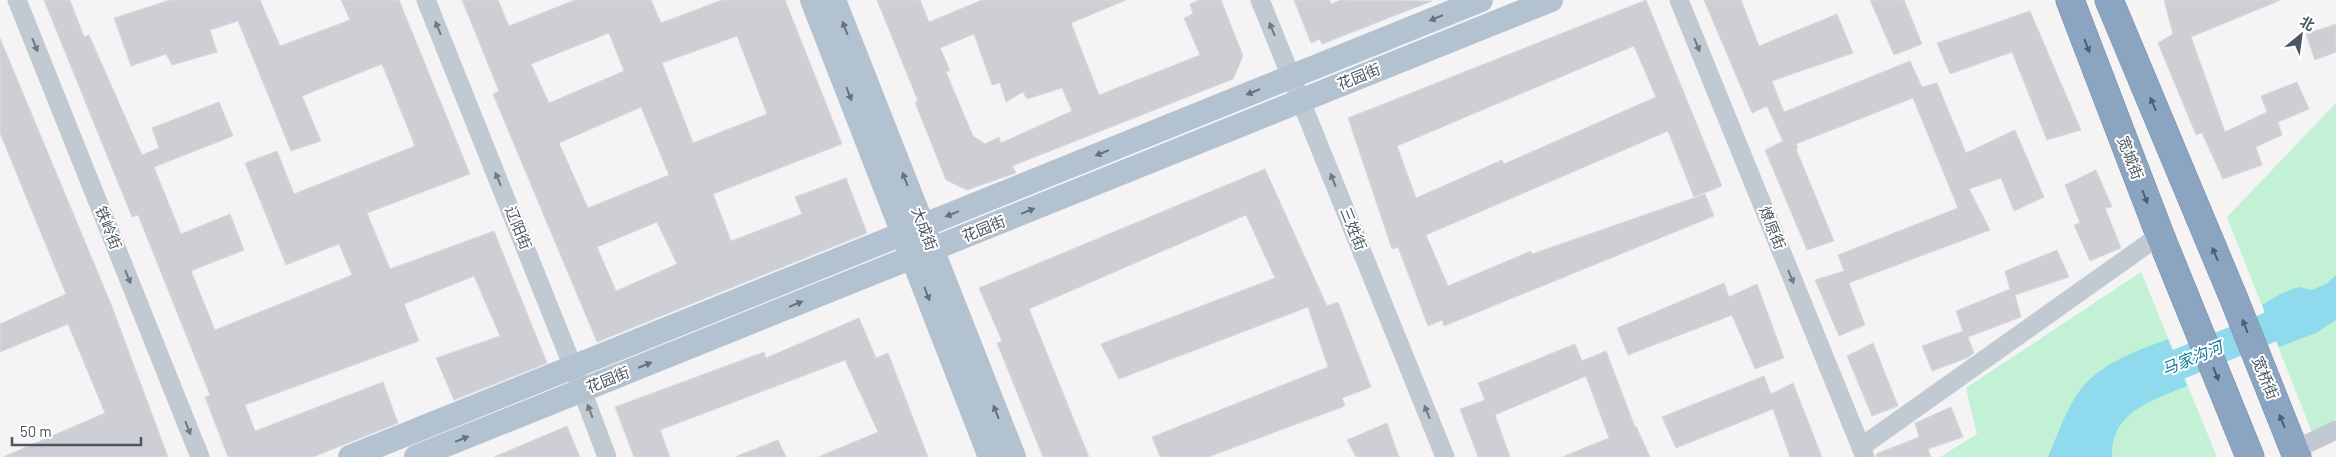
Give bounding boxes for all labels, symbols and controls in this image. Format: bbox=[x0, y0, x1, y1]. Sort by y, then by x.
north arrow bbox=[2276, 10, 2326, 60]
text: 北 bbox=[2297, 12, 2318, 34]
one-way arrow bbox=[1429, 15, 1443, 23]
one-way arrow bbox=[841, 20, 849, 35]
one-way arrow bbox=[433, 21, 441, 35]
one-way arrow bbox=[1268, 21, 1276, 36]
one-way arrow bbox=[31, 38, 39, 52]
one-way arrow bbox=[1694, 38, 1702, 52]
one-way arrow bbox=[2084, 38, 2091, 53]
street label: 花园街 bbox=[1334, 59, 1383, 93]
one-way arrow bbox=[845, 87, 853, 102]
one-way arrow bbox=[1246, 89, 1260, 97]
one-way arrow bbox=[2148, 97, 2156, 111]
street label: 宽城街 bbox=[2114, 133, 2147, 182]
one-way arrow bbox=[1094, 149, 1109, 157]
one-way arrow bbox=[494, 171, 502, 186]
one-way arrow bbox=[900, 172, 908, 186]
one-way arrow bbox=[1329, 172, 1337, 187]
one-way arrow bbox=[2141, 190, 2149, 205]
street label: 铁岭街 bbox=[92, 203, 126, 252]
street label: 辽阳街 bbox=[502, 203, 536, 252]
street label: 燎原街 bbox=[1756, 203, 1790, 252]
street label: 大成街 bbox=[908, 204, 941, 253]
street label: 三姓街 bbox=[1337, 204, 1371, 253]
one-way arrow bbox=[1020, 207, 1035, 214]
one-way arrow bbox=[944, 211, 959, 218]
street label: 花园街 bbox=[959, 211, 1008, 245]
one-way arrow bbox=[2211, 247, 2219, 261]
one-way arrow bbox=[124, 270, 132, 285]
one-way arrow bbox=[1788, 270, 1796, 284]
one-way arrow bbox=[924, 287, 932, 302]
one-way arrow bbox=[788, 300, 803, 307]
one-way arrow bbox=[2240, 319, 2248, 333]
water label: 马家沟河 bbox=[2159, 336, 2228, 378]
street label: 宽桥街 bbox=[2249, 353, 2283, 402]
one-way arrow bbox=[638, 361, 653, 369]
street label: 花园街 bbox=[583, 362, 632, 396]
one-way arrow bbox=[2213, 367, 2221, 382]
one-way arrow bbox=[586, 404, 593, 419]
one-way arrow bbox=[992, 405, 1000, 419]
one-way arrow bbox=[1422, 405, 1430, 419]
scale bar bbox=[12, 414, 141, 446]
one-way arrow bbox=[2278, 414, 2286, 428]
one-way arrow bbox=[185, 421, 193, 435]
text: 50 m bbox=[20, 422, 52, 440]
one-way arrow bbox=[455, 435, 470, 443]

